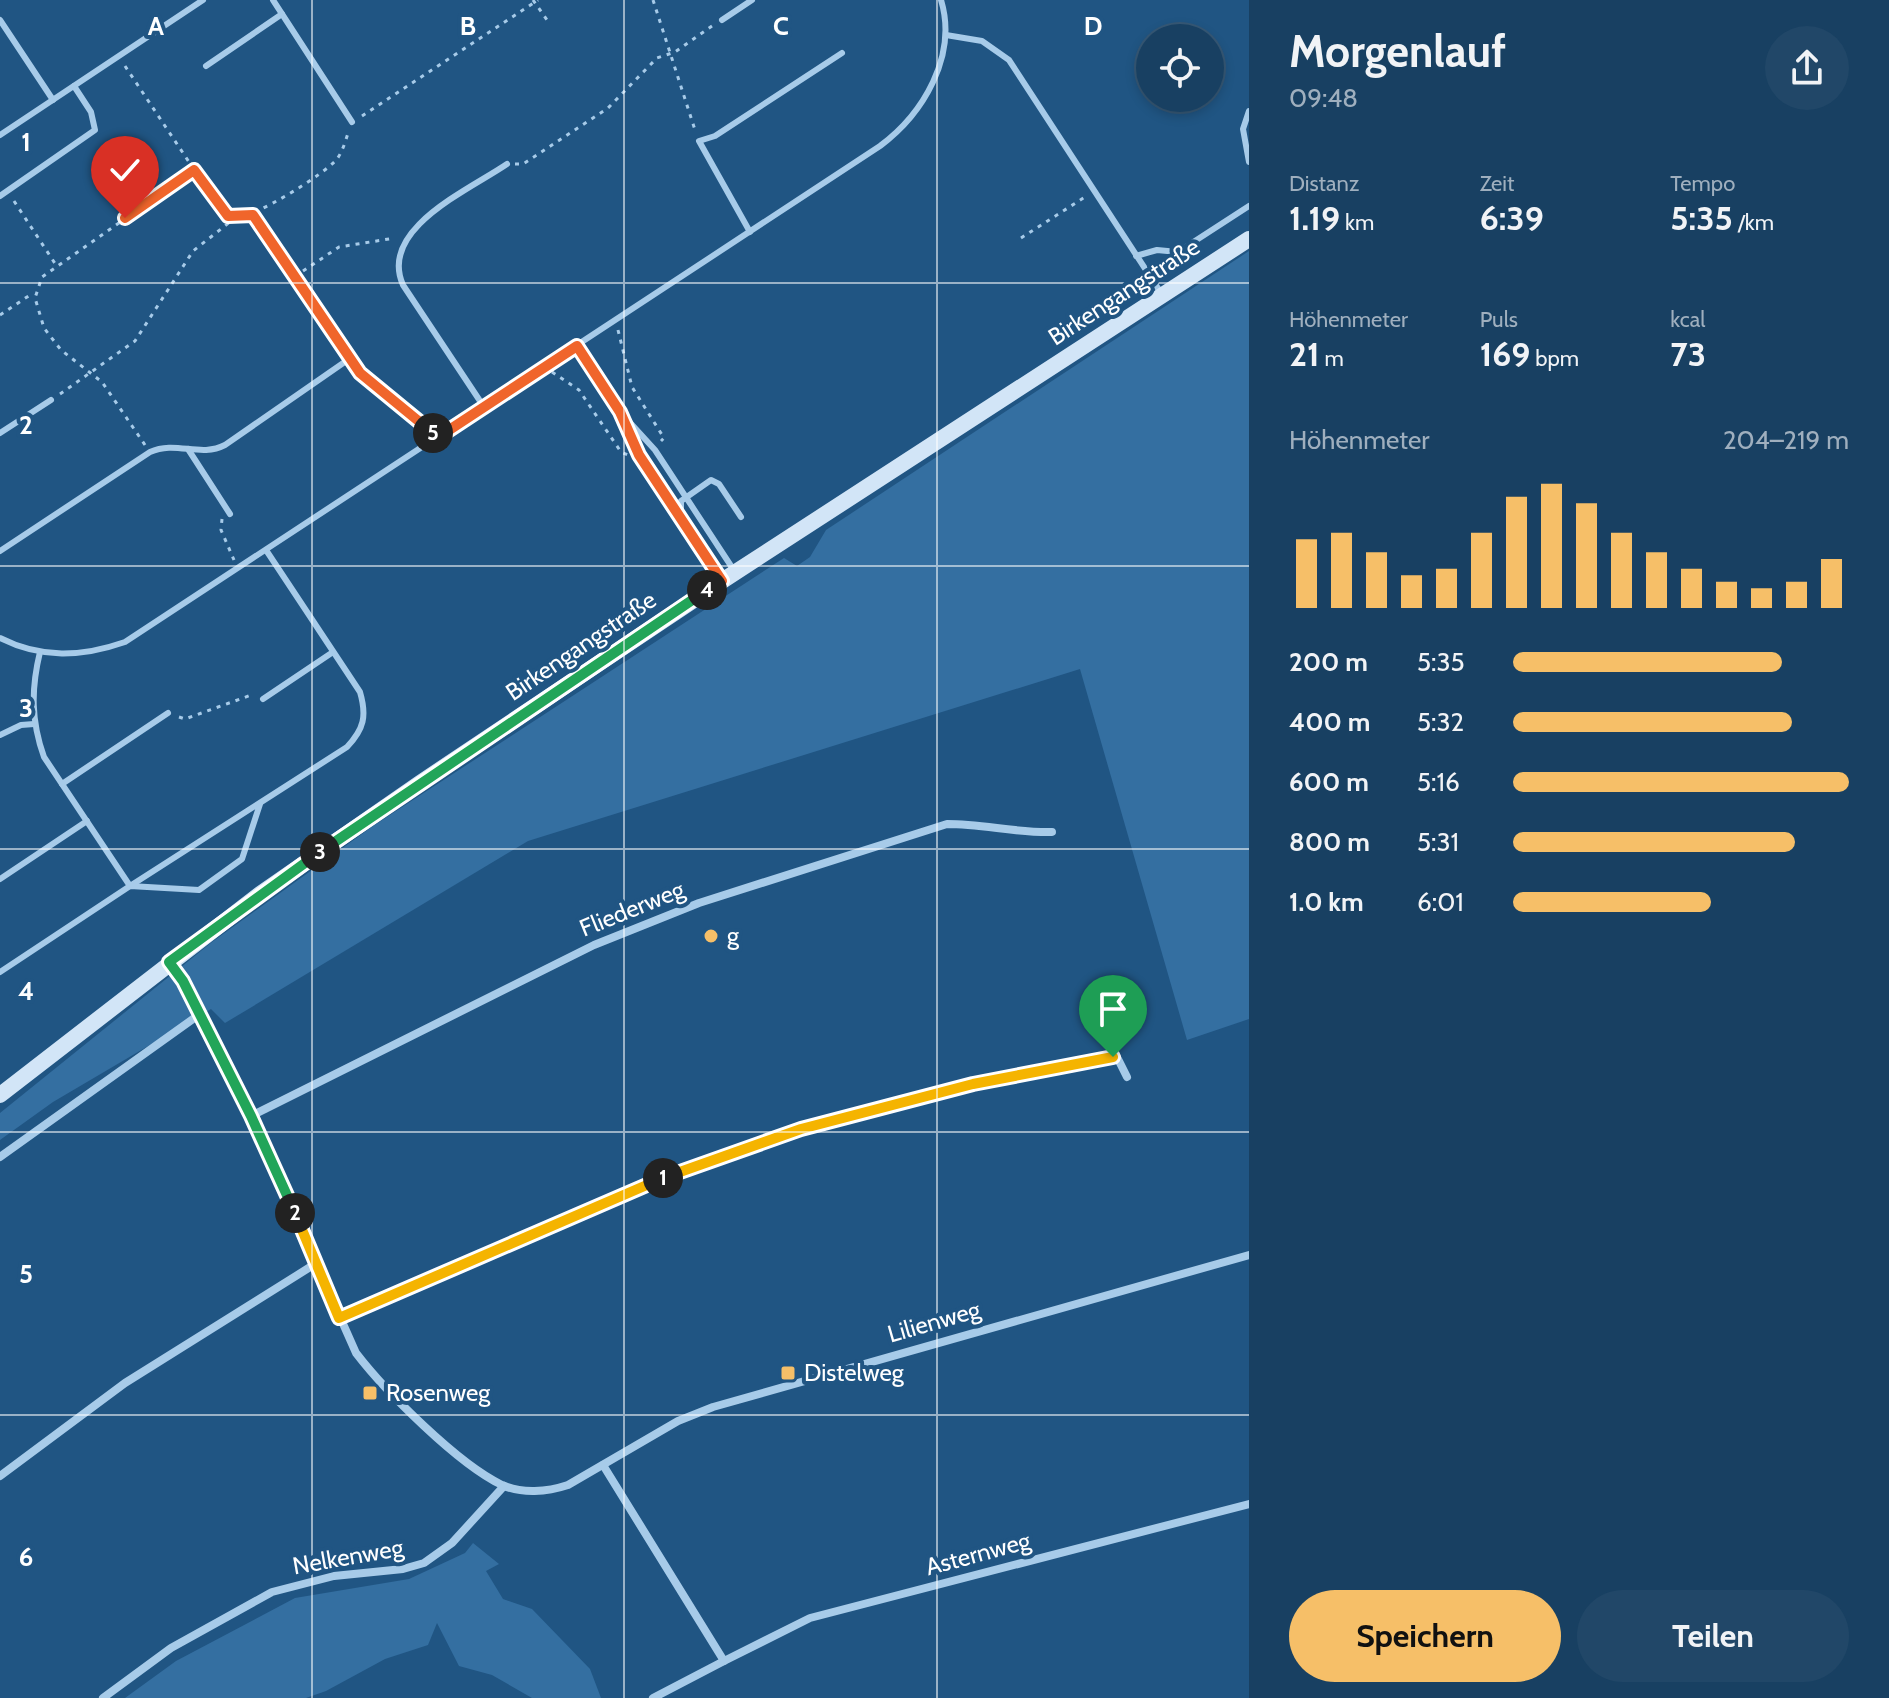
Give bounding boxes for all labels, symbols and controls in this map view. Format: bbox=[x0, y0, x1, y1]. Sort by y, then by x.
text: A bbox=[148, 10, 165, 42]
text: B bbox=[460, 10, 476, 42]
text: C bbox=[773, 10, 789, 42]
text: D bbox=[1084, 10, 1102, 42]
map controls bbox=[1136, 24, 1224, 112]
button: locate bbox=[1136, 24, 1224, 112]
text: Morgenlauf bbox=[1289, 25, 1506, 78]
button: share bbox=[1765, 26, 1849, 110]
text: 09:48 bbox=[1289, 82, 1358, 114]
text: 1 bbox=[21, 126, 31, 158]
pin bbox=[91, 136, 159, 218]
icon: check bbox=[103, 148, 147, 192]
text: Distanz bbox=[1289, 170, 1359, 197]
text: Zeit bbox=[1480, 170, 1514, 197]
text: Tempo bbox=[1670, 170, 1735, 197]
text: 1.19 bbox=[1289, 197, 1340, 239]
text: 6:39 bbox=[1480, 197, 1544, 239]
text: 5:35 bbox=[1670, 197, 1733, 239]
text: km bbox=[1340, 209, 1374, 236]
text: /km bbox=[1733, 209, 1774, 236]
street label: Birkengangstraße bbox=[1043, 232, 1205, 351]
text: Höhenmeter bbox=[1289, 306, 1408, 333]
text: Puls bbox=[1480, 306, 1518, 333]
text: kcal bbox=[1670, 306, 1705, 333]
text: 21 bbox=[1289, 333, 1320, 375]
text: 169 bbox=[1480, 333, 1530, 375]
text: 73 bbox=[1670, 333, 1706, 375]
text: m bbox=[1320, 345, 1344, 372]
text: bpm bbox=[1530, 345, 1579, 372]
text: 2 bbox=[19, 409, 33, 441]
pin: 5 bbox=[413, 413, 453, 453]
text: 5 bbox=[427, 419, 439, 446]
text: Höhenmeter bbox=[1289, 424, 1430, 456]
text: 204–219 m bbox=[1723, 424, 1849, 456]
pin: 4 bbox=[687, 570, 727, 610]
text: 4 bbox=[700, 576, 714, 603]
street label: Birkengangstraße bbox=[500, 585, 661, 706]
text: 200 m bbox=[1289, 646, 1368, 678]
text: 5:35 bbox=[1417, 646, 1465, 678]
text: 3 bbox=[19, 692, 33, 724]
text: 400 m bbox=[1289, 706, 1370, 738]
text: 5:32 bbox=[1417, 706, 1464, 738]
text: 600 m bbox=[1289, 766, 1369, 798]
text: 5:16 bbox=[1417, 766, 1460, 798]
text: 800 m bbox=[1289, 826, 1370, 858]
text: 5:31 bbox=[1417, 826, 1459, 858]
pin: 3 bbox=[300, 832, 340, 872]
text: 3 bbox=[314, 838, 326, 865]
street label: Fliederweg bbox=[575, 874, 689, 943]
text: 1.0 km bbox=[1289, 886, 1364, 918]
text: 6:01 bbox=[1417, 886, 1464, 918]
place label: g bbox=[727, 921, 740, 950]
marker: g bbox=[702, 927, 720, 945]
text: 4 bbox=[18, 975, 34, 1007]
pin bbox=[1079, 975, 1147, 1057]
icon: arrive bbox=[1091, 987, 1135, 1031]
pin: 1 bbox=[643, 1158, 683, 1198]
text: 1 bbox=[659, 1164, 667, 1191]
pin: 2 bbox=[275, 1193, 315, 1233]
text: 2 bbox=[289, 1199, 301, 1226]
text: 5 bbox=[19, 1258, 33, 1290]
street label: Lilienweg bbox=[884, 1294, 984, 1349]
place label: Distelweg bbox=[804, 1358, 905, 1387]
marker: Distelweg bbox=[779, 1364, 797, 1382]
place label: Rosenweg bbox=[386, 1378, 491, 1407]
marker: Rosenweg bbox=[361, 1384, 379, 1402]
street label: Asternweg bbox=[922, 1525, 1034, 1581]
street label: Nelkenweg bbox=[290, 1532, 406, 1580]
text: 6 bbox=[19, 1541, 33, 1573]
button: Speichern bbox=[1289, 1590, 1561, 1682]
button: Teilen bbox=[1577, 1590, 1849, 1682]

